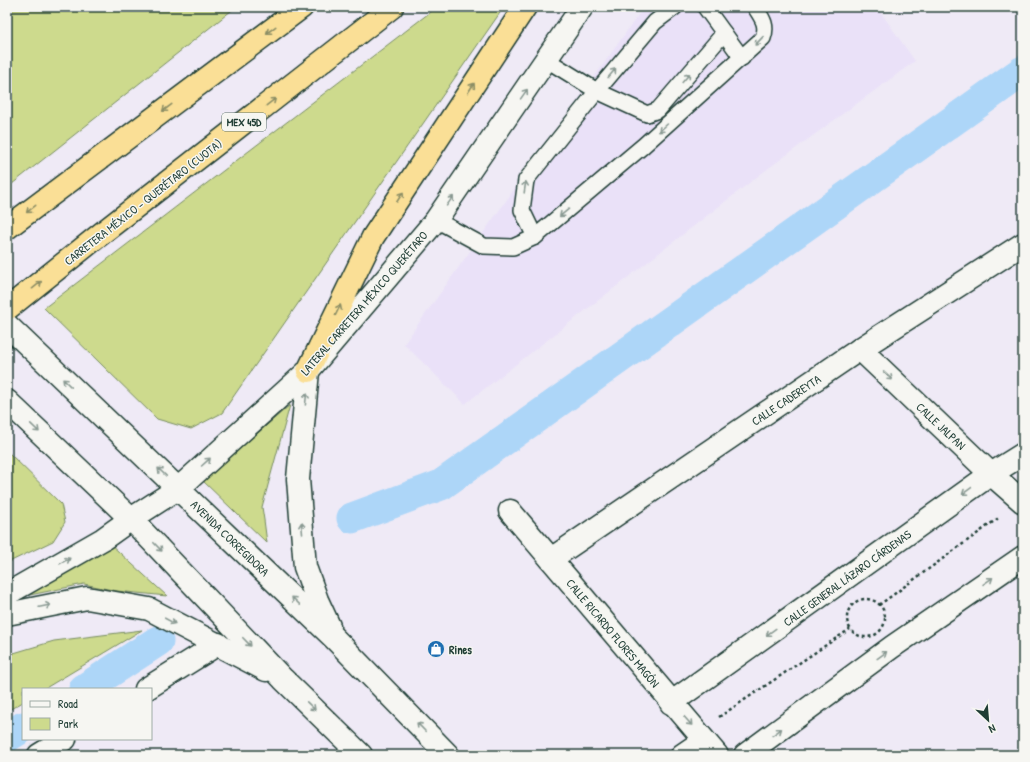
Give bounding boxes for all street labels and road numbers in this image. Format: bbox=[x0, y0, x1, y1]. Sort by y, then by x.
road number: MEX 45D bbox=[222, 113, 266, 131]
street label: CARRETERA MÉXICO - QUERÉTARO (CUOTA) bbox=[60, 135, 226, 269]
street label: LATERAL CARRETERA MÉXICO QUERÉTARO bbox=[297, 227, 432, 379]
street label: CALLE CADEREYTA bbox=[748, 370, 824, 430]
street label: CALLE JALPAN bbox=[912, 399, 970, 453]
street label: AVENIDA CORREGIDORA bbox=[187, 496, 273, 580]
street label: CALLE GENERAL LÁZARO CÁRDENAS bbox=[780, 525, 915, 630]
street label: CALLE RICARDO FLORES MAGÓN bbox=[562, 575, 664, 691]

